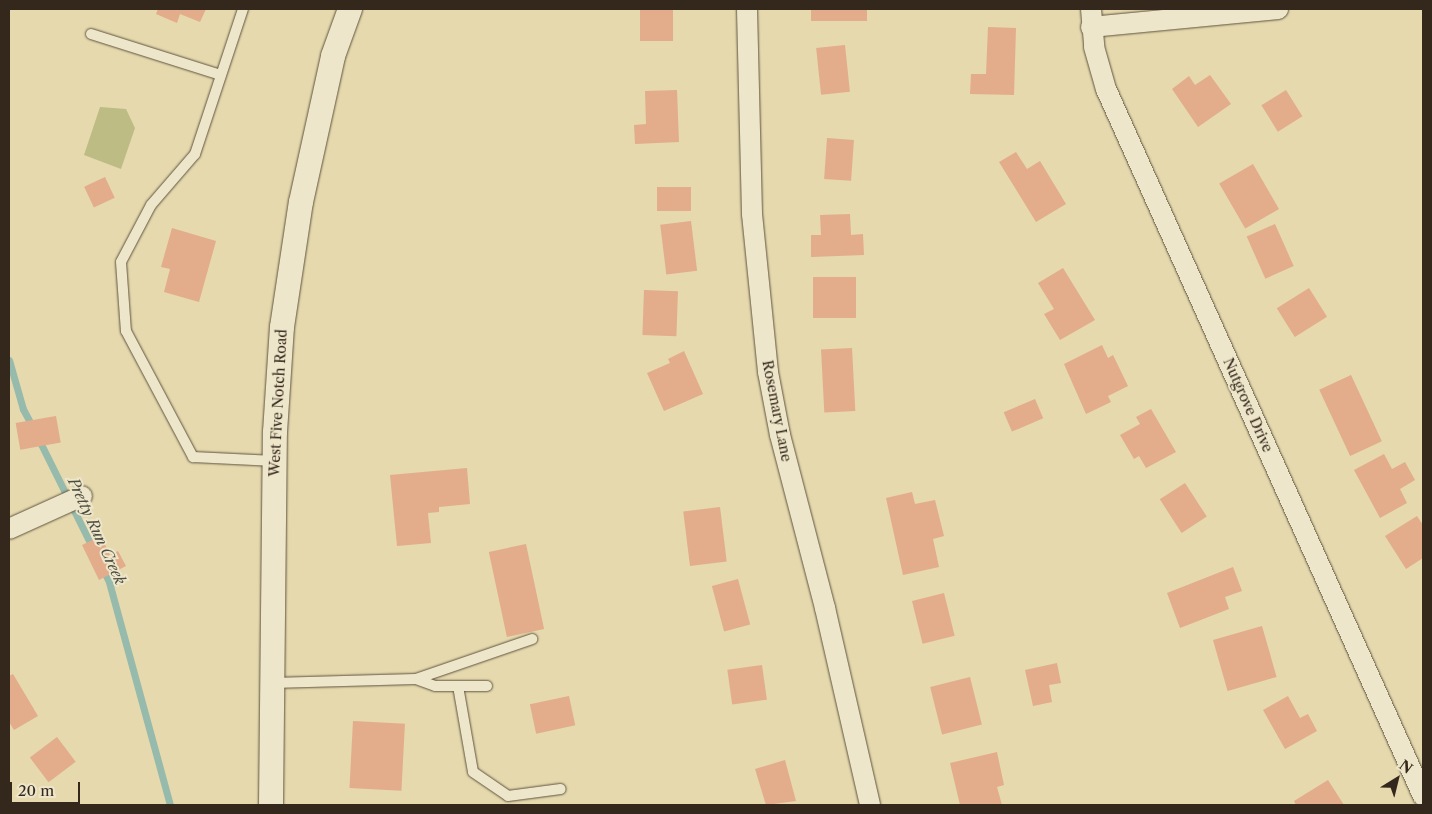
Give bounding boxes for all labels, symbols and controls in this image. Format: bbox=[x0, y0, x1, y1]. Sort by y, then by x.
street label: West Five Notch Road bbox=[266, 329, 290, 477]
street label: Nutgrove Drive bbox=[1220, 355, 1276, 455]
street label: Rosemary Lane bbox=[759, 359, 795, 463]
water label: Pretty Run Creek bbox=[64, 475, 130, 587]
north arrow bbox=[1372, 754, 1422, 804]
text: N bbox=[1396, 756, 1416, 778]
scale bar bbox=[12, 772, 82, 804]
text: 20 m bbox=[18, 781, 54, 800]

